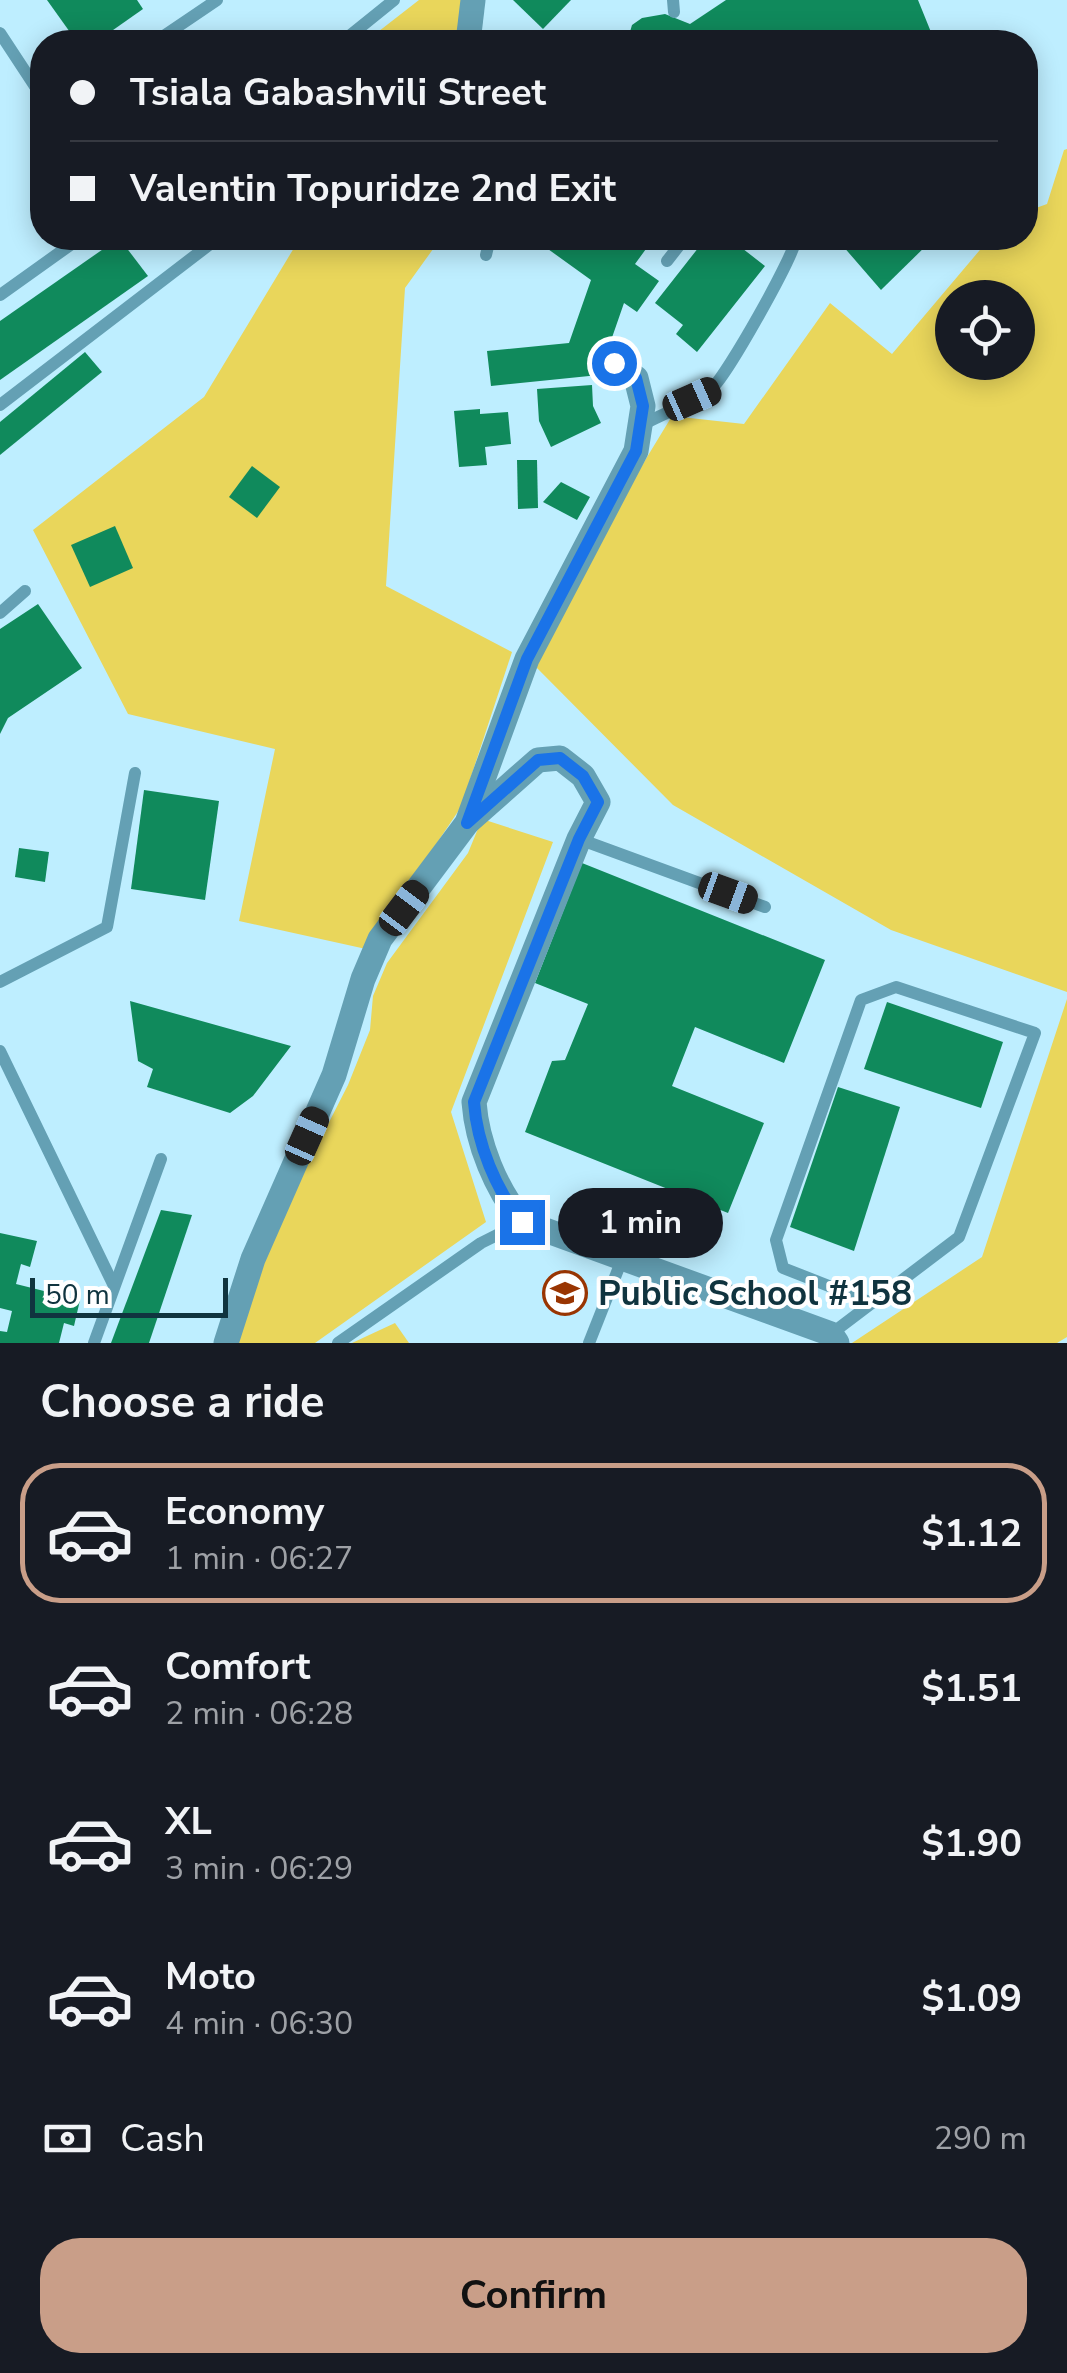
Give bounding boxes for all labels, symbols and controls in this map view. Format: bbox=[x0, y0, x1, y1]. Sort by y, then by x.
text: Tsiala Gabashvili Street bbox=[130, 67, 546, 118]
text: Valentin Topuridze 2nd Exit bbox=[130, 163, 616, 214]
map controls bbox=[935, 280, 1035, 380]
button: locate bbox=[935, 280, 1035, 380]
route start bbox=[592, 341, 637, 386]
car bbox=[658, 373, 726, 425]
car bbox=[695, 869, 761, 917]
car bbox=[374, 875, 434, 941]
car bbox=[281, 1102, 333, 1170]
callout: 1 min bbox=[557, 1187, 722, 1257]
route end bbox=[500, 1200, 545, 1245]
text: 1 min bbox=[599, 1201, 682, 1244]
school or university icon: Public School #158 bbox=[542, 1270, 588, 1316]
place label: Public School #158 bbox=[598, 1270, 912, 1317]
scale bar bbox=[30, 1273, 228, 1318]
text: 50 m bbox=[45, 1276, 110, 1314]
text: Choose a ride bbox=[40, 1372, 325, 1433]
text: Economy bbox=[165, 1486, 324, 1537]
icon: car bbox=[45, 1488, 135, 1578]
text: $1.12 bbox=[921, 1508, 1022, 1559]
text: 1 min · 06:27 bbox=[165, 1537, 353, 1580]
text: Comfort bbox=[165, 1641, 310, 1692]
icon: car bbox=[45, 1643, 135, 1733]
text: $1.51 bbox=[921, 1663, 1022, 1714]
text: 2 min · 06:28 bbox=[165, 1692, 353, 1735]
text: XL bbox=[165, 1796, 212, 1847]
icon: car bbox=[45, 1798, 135, 1888]
text: $1.90 bbox=[921, 1818, 1022, 1869]
text: 3 min · 06:29 bbox=[165, 1847, 353, 1890]
text: Moto bbox=[165, 1951, 256, 2002]
icon: car bbox=[45, 1953, 135, 2043]
text: $1.09 bbox=[921, 1973, 1022, 2024]
text: 4 min · 06:30 bbox=[165, 2002, 353, 2045]
icon: cash bbox=[40, 2111, 95, 2166]
text: Cash bbox=[120, 2113, 205, 2164]
text: 290 m bbox=[934, 2117, 1027, 2160]
button: Confirm bbox=[40, 2238, 1027, 2353]

